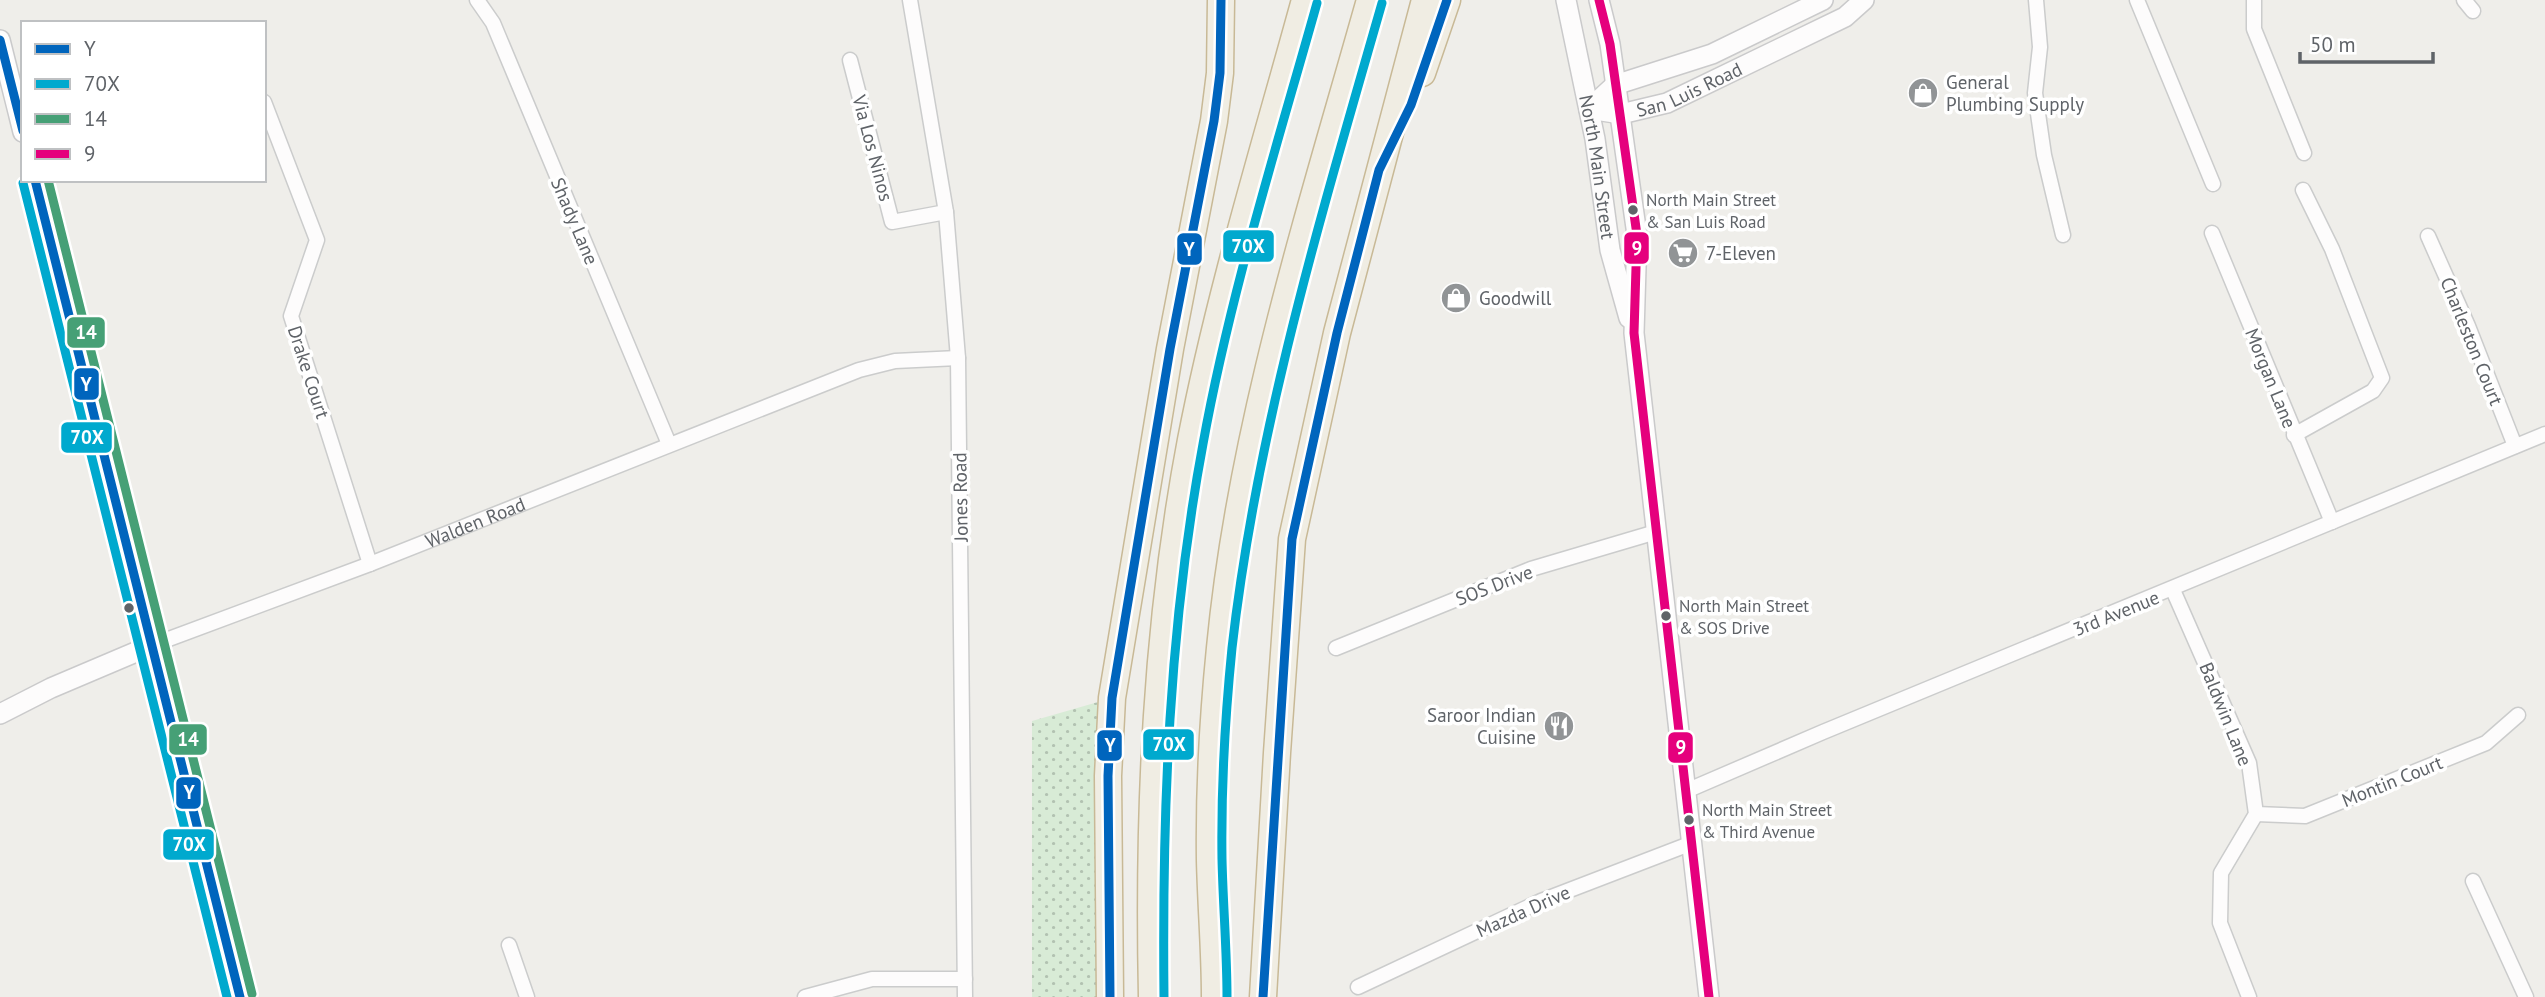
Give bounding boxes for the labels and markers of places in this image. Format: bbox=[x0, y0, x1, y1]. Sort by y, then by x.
place label: General Plumbing Supply bbox=[1946, 70, 2084, 116]
shop icon: General Plumbing Supply bbox=[1906, 76, 1940, 110]
place label: North Main Street & San Luis Road bbox=[1646, 189, 1776, 233]
marker: North Main Street & San Luis Road bbox=[1626, 203, 1640, 217]
supermarket icon: 7-Eleven bbox=[1666, 236, 1700, 270]
place label: 7-Eleven bbox=[1706, 241, 1776, 265]
shop icon: Goodwill bbox=[1439, 281, 1473, 315]
place label: Goodwill bbox=[1479, 286, 1552, 310]
place label: North Main Street & SOS Drive bbox=[1679, 595, 1809, 639]
unlabelled marker bbox=[122, 601, 136, 615]
marker: North Main Street & SOS Drive bbox=[1659, 609, 1673, 623]
place label: Saroor Indian Cuisine bbox=[1427, 703, 1536, 749]
restaurant icon: Saroor Indian Cuisine bbox=[1542, 709, 1576, 743]
place label: North Main Street & Third Avenue bbox=[1702, 799, 1832, 843]
marker: North Main Street & Third Avenue bbox=[1682, 813, 1696, 827]

